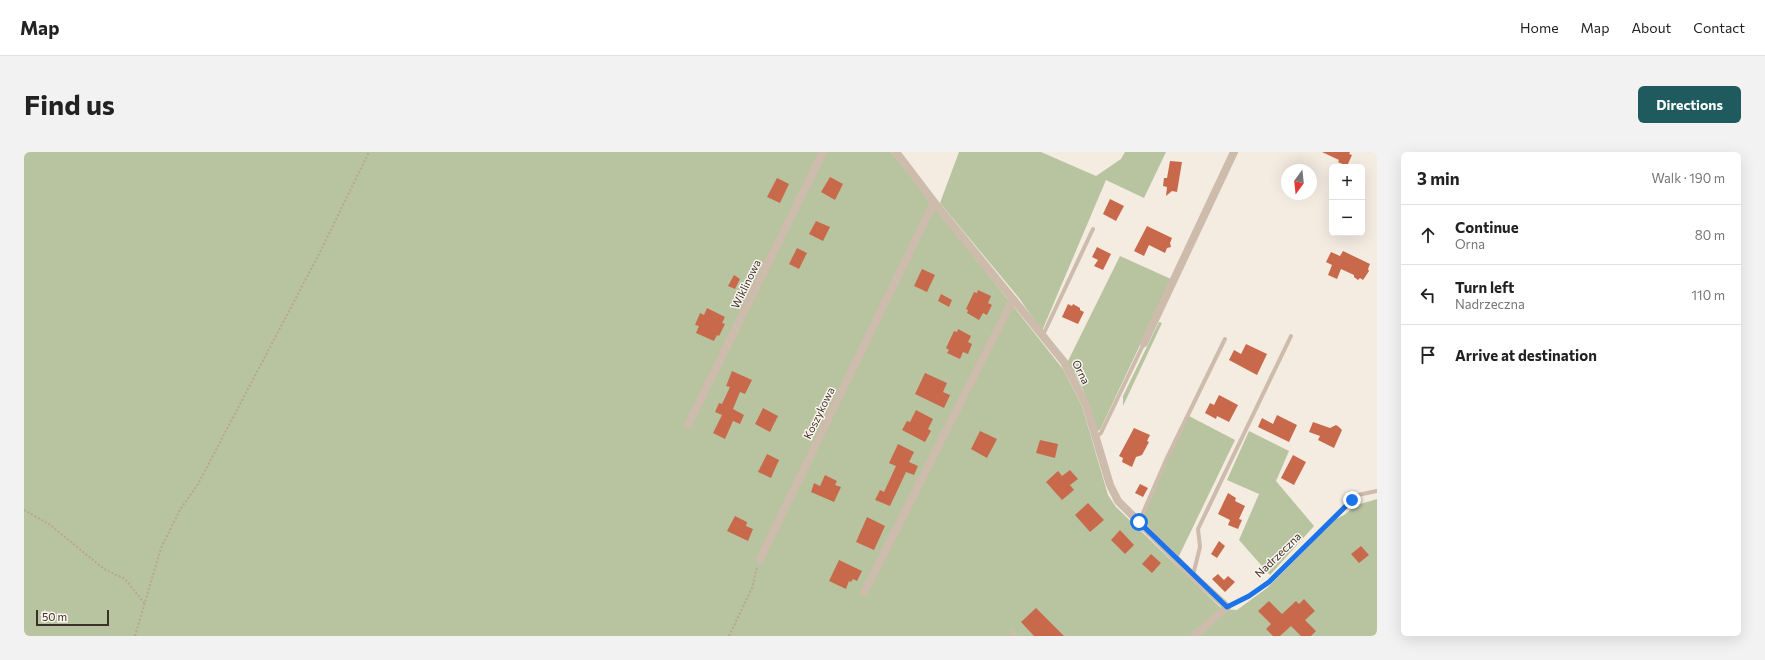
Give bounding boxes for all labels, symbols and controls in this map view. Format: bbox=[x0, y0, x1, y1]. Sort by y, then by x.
text: Map bbox=[20, 16, 59, 39]
text: Home bbox=[1520, 19, 1559, 36]
text: Map bbox=[1581, 19, 1609, 36]
text: About bbox=[1631, 19, 1671, 36]
text: Contact bbox=[1693, 19, 1745, 36]
button: Directions bbox=[1638, 86, 1741, 123]
text: Find us bbox=[24, 87, 115, 121]
north arrow bbox=[1281, 164, 1317, 200]
map controls bbox=[1329, 164, 1365, 236]
button: + bbox=[1329, 164, 1365, 200]
text: 3 min bbox=[1417, 168, 1460, 189]
text: Walk · 190 m bbox=[1651, 170, 1725, 186]
button: − bbox=[1329, 200, 1365, 236]
text: Continue bbox=[1455, 218, 1519, 236]
icon: ahead bbox=[1417, 224, 1439, 246]
text: 80 m bbox=[1695, 227, 1725, 243]
text: Orna bbox=[1455, 236, 1485, 252]
street label: Wiklinowa bbox=[728, 257, 763, 310]
text: Turn left bbox=[1455, 278, 1514, 296]
icon: left bbox=[1417, 284, 1439, 306]
text: 110 m bbox=[1692, 287, 1725, 303]
text: Nadrzeczna bbox=[1455, 296, 1525, 312]
icon: arrive bbox=[1417, 344, 1439, 366]
text: Arrive at destination bbox=[1455, 346, 1597, 364]
street label: Orna bbox=[1070, 357, 1093, 386]
street label: Koszykowa bbox=[800, 385, 837, 441]
route end bbox=[1343, 491, 1361, 509]
route start bbox=[1130, 513, 1148, 531]
street label: Nadrzeczna bbox=[1252, 529, 1303, 580]
scale bar bbox=[36, 608, 109, 627]
text: 50 m bbox=[42, 610, 67, 623]

